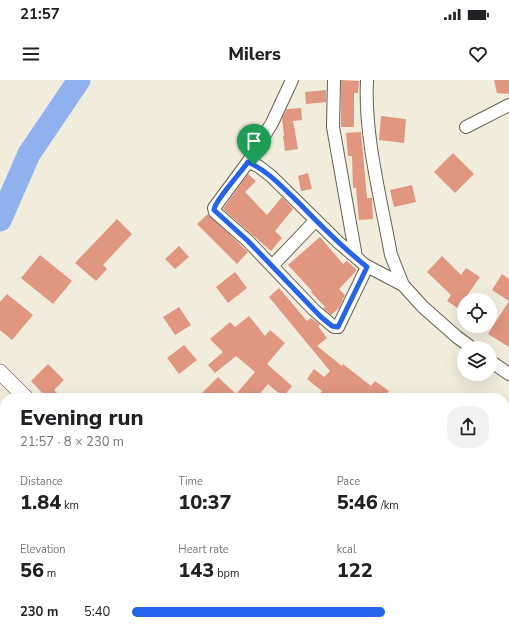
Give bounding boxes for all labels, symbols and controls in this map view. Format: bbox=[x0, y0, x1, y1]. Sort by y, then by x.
text: 21:57 bbox=[20, 4, 60, 24]
text: Milers bbox=[228, 42, 281, 66]
icon: menu bbox=[20, 43, 42, 65]
icon: heart bbox=[467, 43, 489, 65]
pin bbox=[237, 124, 271, 165]
icon: arrive bbox=[243, 130, 265, 152]
map controls bbox=[457, 293, 497, 381]
button: locate bbox=[457, 293, 497, 333]
button: layers bbox=[457, 341, 497, 381]
text: Evening run bbox=[20, 403, 144, 433]
button: share bbox=[447, 406, 489, 448]
text: 21:57 · 8 × 230 m bbox=[20, 433, 124, 451]
text: Distance bbox=[20, 474, 63, 489]
text: Time bbox=[178, 474, 203, 489]
text: Pace bbox=[337, 474, 360, 489]
text: 1.84 bbox=[20, 489, 61, 516]
text: 10:37 bbox=[178, 489, 232, 516]
text: 5:46 bbox=[337, 489, 378, 516]
text: km bbox=[61, 498, 79, 513]
text: /km bbox=[378, 498, 399, 513]
text: Elevation bbox=[20, 542, 66, 557]
text: Heart rate bbox=[178, 542, 229, 557]
text: kcal bbox=[337, 542, 356, 557]
text: 56 bbox=[20, 557, 44, 584]
text: 143 bbox=[178, 557, 214, 584]
text: 122 bbox=[337, 557, 373, 584]
text: m bbox=[44, 566, 56, 581]
text: bpm bbox=[214, 566, 239, 581]
text: 230 m bbox=[20, 603, 58, 621]
text: 5:40 bbox=[84, 603, 110, 621]

